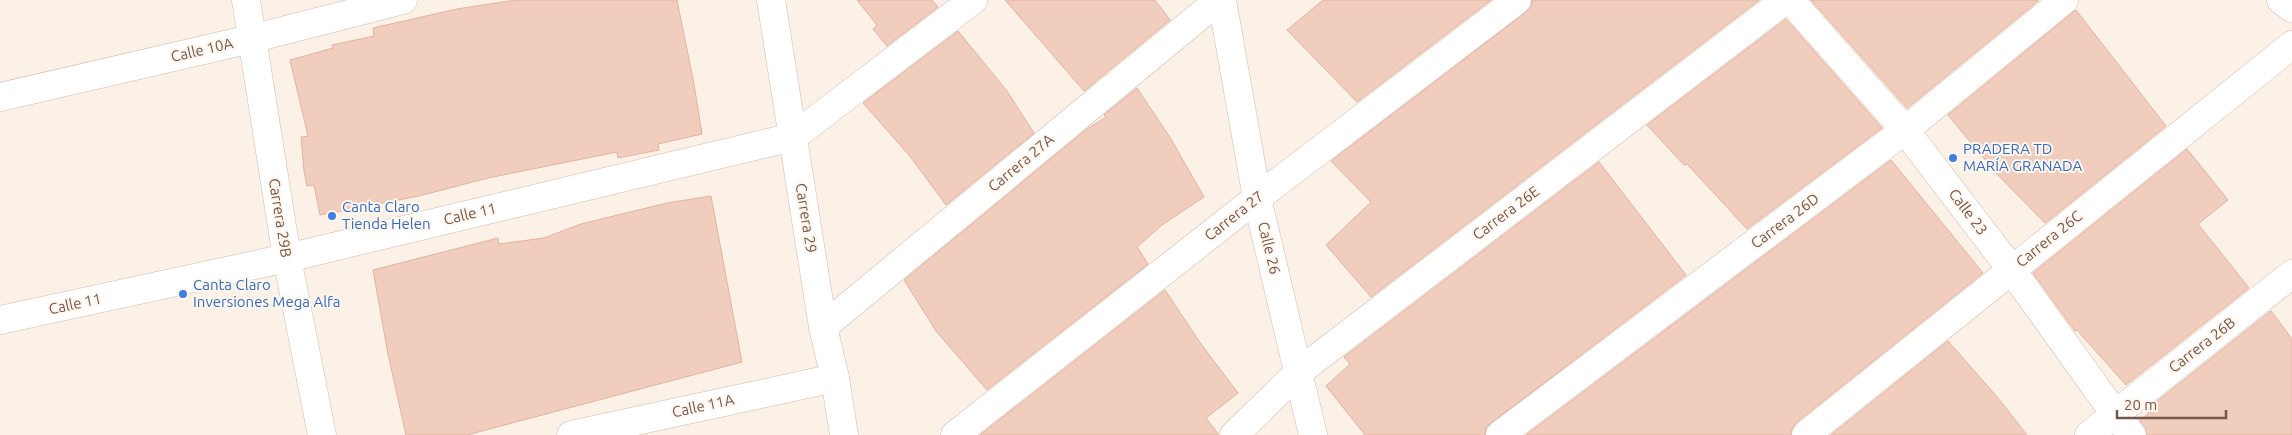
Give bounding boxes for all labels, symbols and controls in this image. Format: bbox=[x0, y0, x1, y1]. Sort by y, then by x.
street label: Calle 10A bbox=[169, 34, 235, 65]
street label: Carrera 27A bbox=[985, 130, 1057, 195]
place label: PRADERA TD MARÍA GRANADA bbox=[1963, 140, 2083, 174]
marker: PRADERA TD MARÍA GRANADA bbox=[1947, 152, 1959, 164]
street label: Carrera 29B bbox=[266, 177, 295, 259]
street label: Carrera 29 bbox=[793, 182, 820, 254]
street label: Carrera 26E bbox=[1469, 182, 1542, 243]
street label: Calle 23 bbox=[1946, 185, 1991, 238]
street label: Carrera 27 bbox=[1201, 187, 1267, 244]
street label: Carrera 26D bbox=[1747, 189, 1822, 252]
place label: Canta Claro Tienda Helen bbox=[342, 198, 431, 232]
street label: Calle 11 bbox=[442, 199, 498, 228]
street label: Carrera 26C bbox=[2012, 207, 2085, 270]
marker: Canta Claro Tienda Helen bbox=[326, 210, 338, 222]
street label: Calle 26 bbox=[1255, 220, 1284, 276]
place label: Canta Claro Inversiones Mega Alfa bbox=[193, 276, 341, 310]
marker: Canta Claro Inversiones Mega Alfa bbox=[177, 288, 189, 300]
street label: Calle 11 bbox=[47, 290, 103, 317]
street label: Carrera 26B bbox=[2165, 313, 2238, 376]
scale bar bbox=[2117, 388, 2226, 420]
street label: Calle 11A bbox=[670, 391, 736, 420]
text: 20 m bbox=[2124, 396, 2157, 413]

